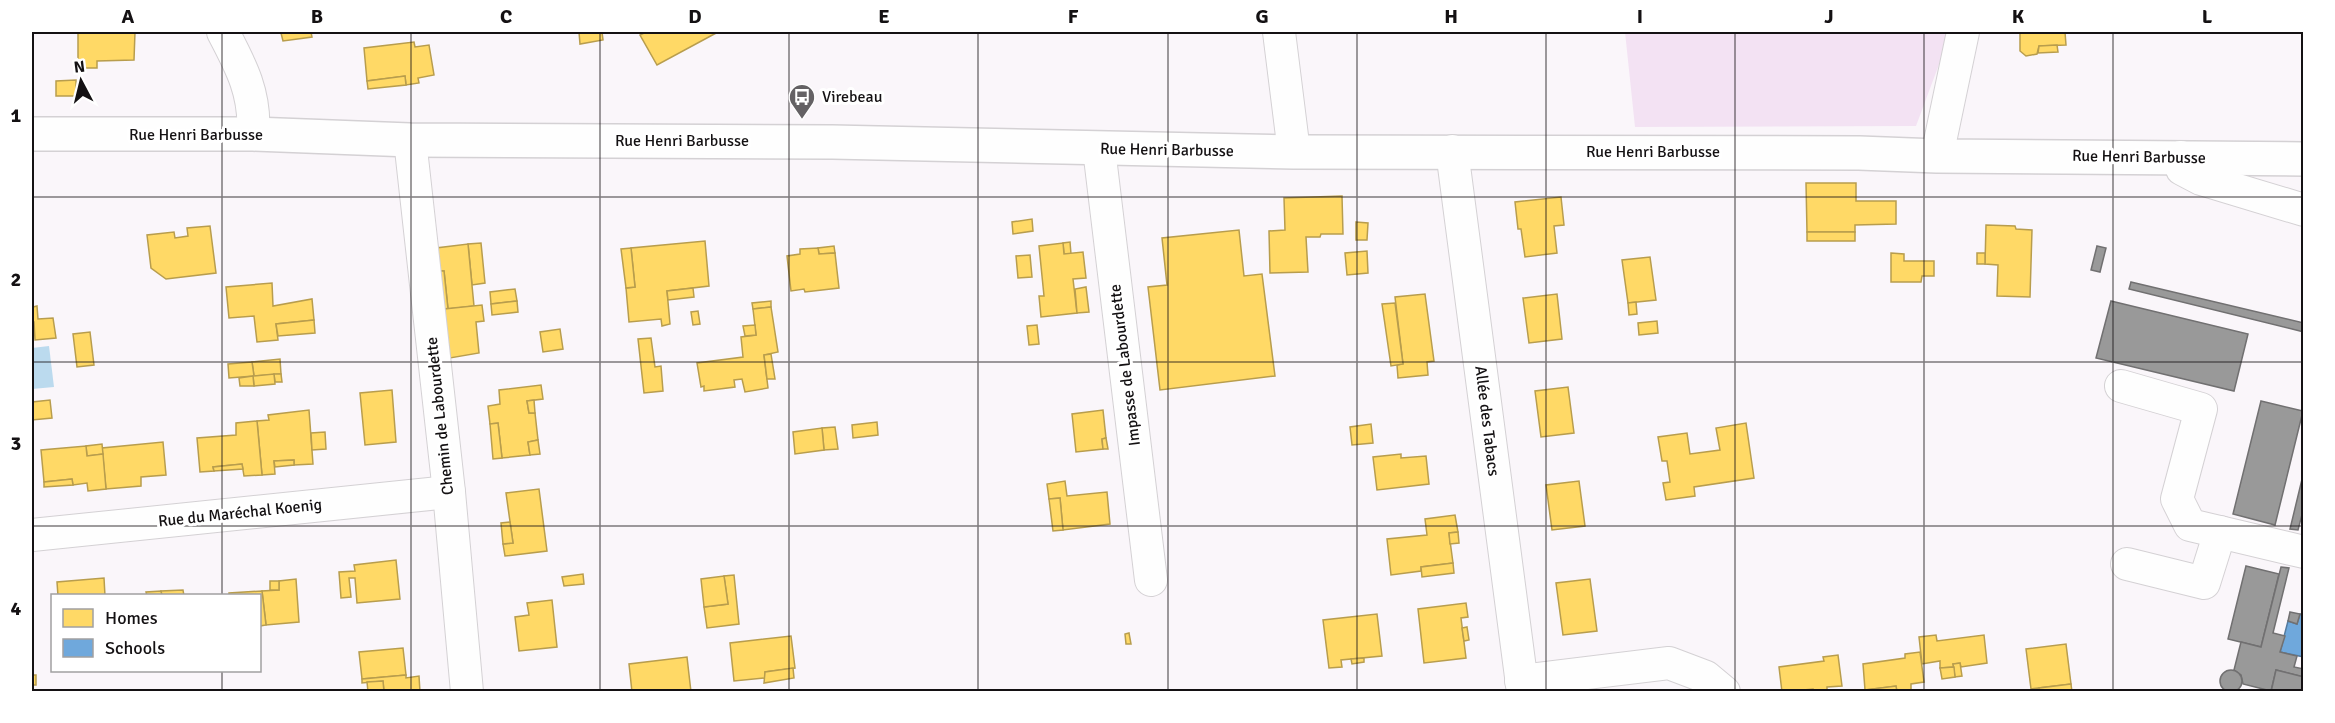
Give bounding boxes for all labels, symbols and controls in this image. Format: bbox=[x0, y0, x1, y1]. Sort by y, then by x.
text: A bbox=[122, 4, 135, 29]
text: B bbox=[311, 4, 323, 29]
text: C bbox=[500, 4, 512, 29]
text: D bbox=[688, 4, 702, 29]
text: E bbox=[878, 4, 890, 29]
text: F bbox=[1068, 4, 1079, 29]
text: G bbox=[1255, 4, 1269, 29]
text: H bbox=[1444, 4, 1458, 29]
text: I bbox=[1637, 4, 1643, 29]
text: J bbox=[1824, 4, 1834, 29]
text: K bbox=[2012, 4, 2025, 29]
text: L bbox=[2202, 4, 2213, 29]
north arrow bbox=[51, 51, 111, 111]
text: N bbox=[73, 57, 86, 78]
bus stop icon: Virebeau bbox=[787, 82, 817, 120]
place label: Virebeau bbox=[822, 87, 882, 107]
text: 1 bbox=[11, 103, 22, 128]
street label: Rue Henri Barbusse bbox=[129, 125, 263, 145]
street label: Rue Henri Barbusse bbox=[615, 131, 749, 151]
street label: Rue Henri Barbusse bbox=[1100, 139, 1234, 161]
street label: Rue Henri Barbusse bbox=[1586, 142, 1720, 162]
street label: Rue Henri Barbusse bbox=[2072, 146, 2206, 168]
text: 2 bbox=[11, 267, 21, 292]
street label: Impasse de Labourdette bbox=[1105, 283, 1145, 447]
street label: Chemin de Labourdette bbox=[422, 336, 458, 496]
street label: Allée des Tabacs bbox=[1470, 365, 1504, 477]
text: 3 bbox=[11, 431, 21, 456]
street label: Rue du Maréchal Koenig bbox=[157, 494, 323, 532]
legend bbox=[51, 594, 261, 672]
text: 4 bbox=[11, 596, 22, 621]
text: Homes bbox=[105, 607, 158, 629]
text: Schools bbox=[105, 637, 165, 659]

